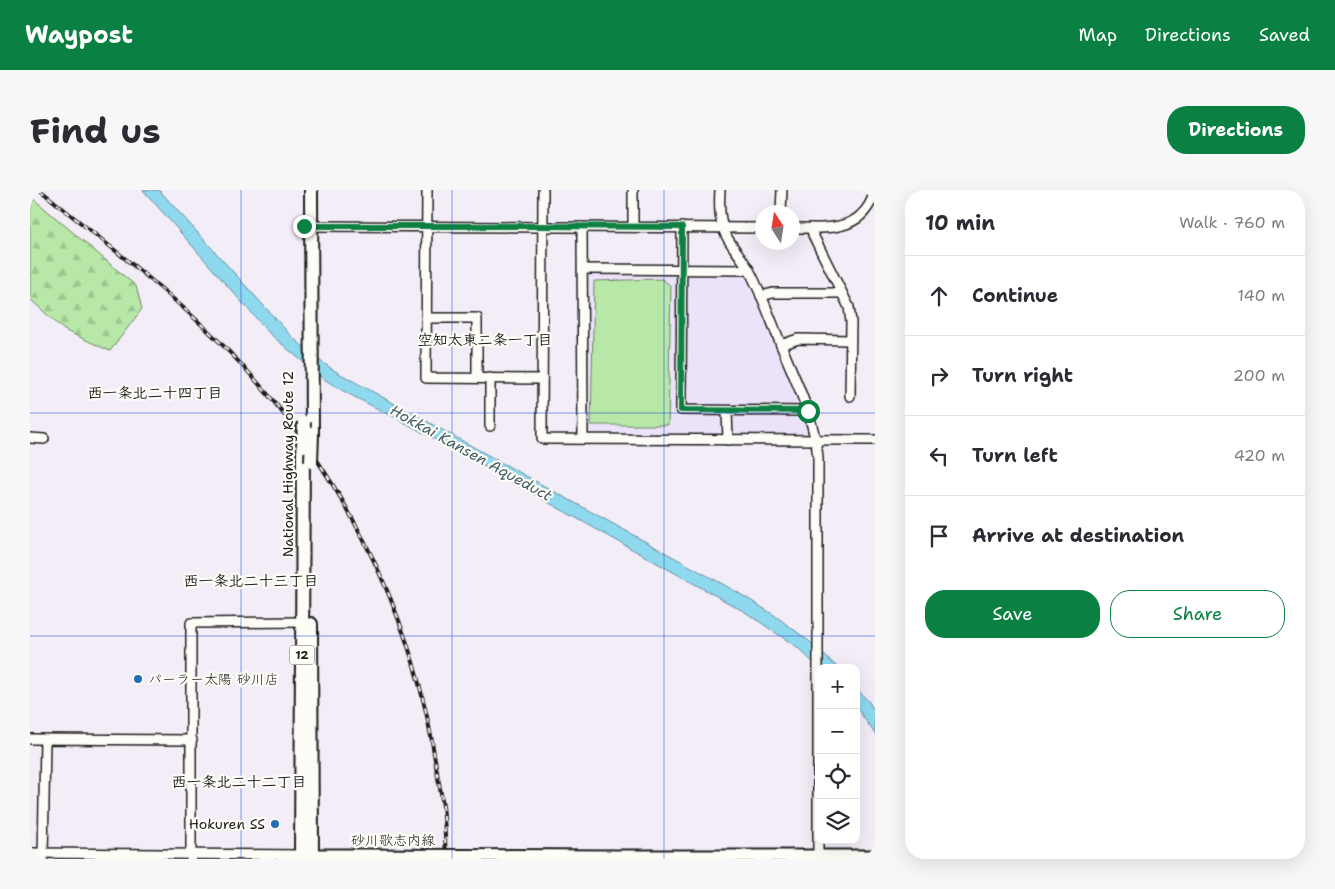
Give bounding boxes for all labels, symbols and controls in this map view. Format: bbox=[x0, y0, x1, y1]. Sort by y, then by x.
text: Waypost bbox=[25, 19, 133, 51]
text: Map bbox=[1079, 23, 1117, 47]
text: Directions bbox=[1145, 23, 1231, 47]
text: Saved bbox=[1259, 23, 1310, 47]
button: Directions bbox=[1167, 106, 1305, 154]
text: Find us bbox=[30, 107, 161, 154]
north arrow bbox=[755, 205, 800, 250]
text: 10 min bbox=[925, 209, 995, 237]
text: Walk · 760 m bbox=[1179, 212, 1285, 233]
route end bbox=[293, 215, 316, 238]
icon: ahead bbox=[925, 282, 953, 310]
text: Continue bbox=[972, 283, 1058, 308]
text: 140 m bbox=[1238, 285, 1285, 306]
district label: 空知太東二条一丁目 bbox=[417, 330, 553, 350]
icon: right bbox=[925, 362, 953, 390]
text: Turn right bbox=[972, 363, 1073, 388]
text: 200 m bbox=[1233, 365, 1285, 386]
street label: National Highway Route 12 bbox=[279, 371, 297, 557]
district label: 西一条北二十四丁目 bbox=[87, 383, 223, 403]
water label: Hokkai Kansen Aqueduct bbox=[387, 400, 556, 506]
route start bbox=[797, 400, 820, 423]
icon: left bbox=[925, 442, 953, 470]
text: Turn left bbox=[972, 443, 1058, 468]
text: 420 m bbox=[1234, 445, 1285, 466]
icon: arrive bbox=[925, 522, 953, 550]
text: Arrive at destination bbox=[972, 523, 1184, 548]
district label: 西一条北二十三丁目 bbox=[183, 571, 319, 591]
button: Save bbox=[925, 590, 1100, 638]
button: Share bbox=[1110, 590, 1285, 638]
road number: 12 bbox=[290, 646, 314, 664]
map controls bbox=[815, 664, 860, 844]
button: + bbox=[815, 664, 860, 709]
place label: パーラー太陽 砂川店 bbox=[148, 670, 279, 688]
marker: パーラー太陽 砂川店 bbox=[132, 673, 144, 685]
button: − bbox=[815, 709, 860, 754]
button: locate bbox=[815, 754, 860, 799]
district label: 西一条北二十二丁目 bbox=[171, 772, 307, 792]
button: layers bbox=[815, 799, 860, 844]
place label: Hokuren SS bbox=[189, 815, 265, 833]
marker: Hokuren SS bbox=[269, 818, 281, 830]
street label: 砂川歌志内線 bbox=[351, 831, 435, 849]

